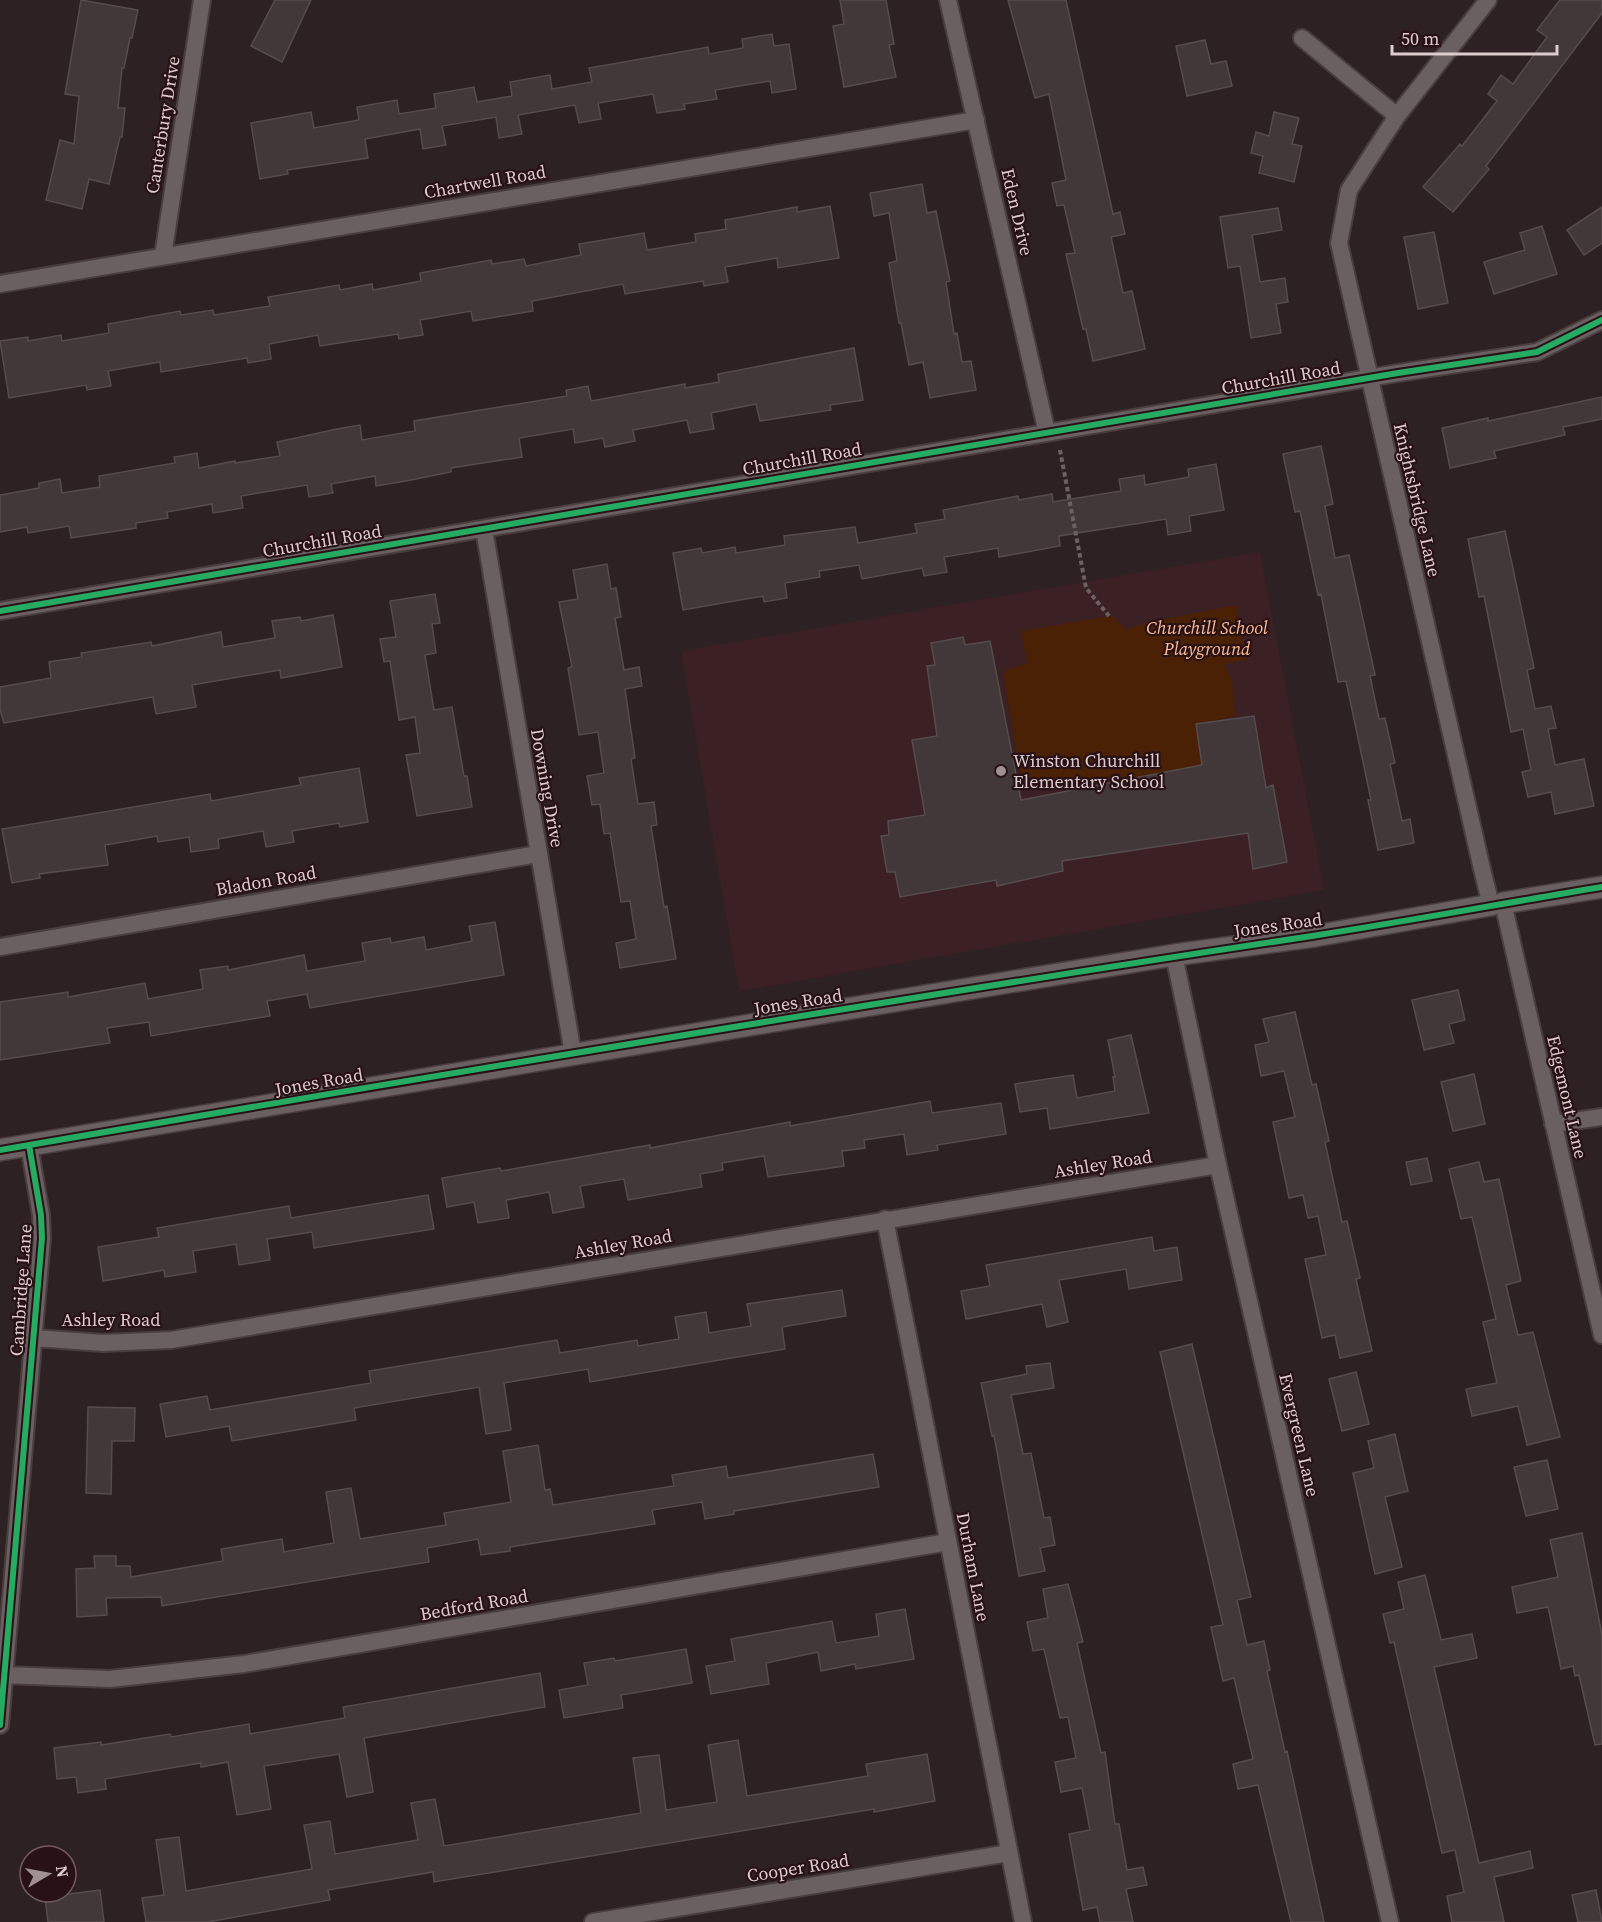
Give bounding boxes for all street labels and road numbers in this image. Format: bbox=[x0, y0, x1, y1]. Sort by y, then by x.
street label: Canterbury Drive bbox=[139, 54, 186, 196]
street label: Chartwell Road bbox=[422, 158, 548, 205]
street label: Eden Drive bbox=[995, 166, 1040, 258]
street label: Churchill Road bbox=[1219, 355, 1342, 400]
street label: Knightsbridge Lane bbox=[1388, 420, 1447, 579]
street label: Churchill Road bbox=[740, 436, 863, 481]
street label: Churchill Road bbox=[260, 518, 383, 563]
street label: Downing Drive bbox=[525, 726, 570, 849]
street label: Bladon Road bbox=[214, 859, 318, 902]
street label: Jones Road bbox=[1231, 906, 1324, 943]
street label: Jones Road bbox=[751, 982, 844, 1021]
street label: Edgemont Lane bbox=[1541, 1033, 1594, 1161]
street label: Jones Road bbox=[272, 1061, 365, 1102]
street label: Ashley Road bbox=[1052, 1143, 1154, 1184]
street label: Cambridge Lane bbox=[3, 1223, 38, 1357]
street label: Ashley Road bbox=[572, 1223, 674, 1264]
street label: Ashley Road bbox=[62, 1307, 160, 1332]
street label: Evergreen Lane bbox=[1273, 1371, 1326, 1499]
street label: Durham Lane bbox=[951, 1510, 996, 1624]
street label: Bedford Road bbox=[418, 1583, 530, 1626]
street label: Cooper Road bbox=[745, 1847, 851, 1888]

